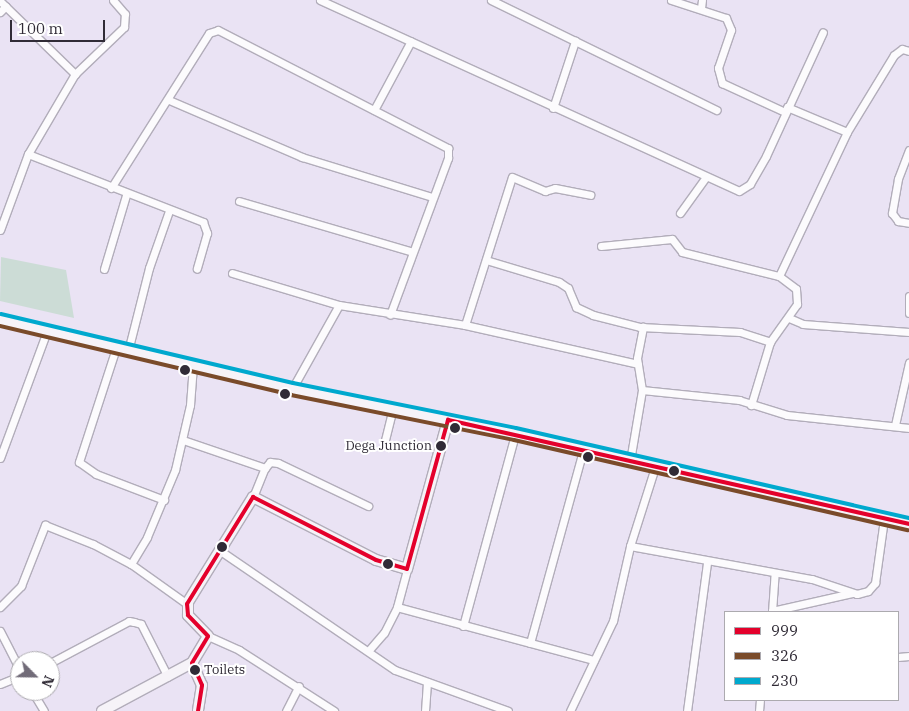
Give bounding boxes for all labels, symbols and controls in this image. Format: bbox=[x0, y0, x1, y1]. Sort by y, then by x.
scale bar bbox=[12, 10, 108, 42]
text: 100 m bbox=[18, 19, 63, 38]
unlabelled marker bbox=[180, 365, 190, 375]
unlabelled marker bbox=[280, 389, 290, 399]
unlabelled marker bbox=[450, 423, 460, 433]
place label: Dega Junction bbox=[345, 438, 432, 454]
marker: Dega Junction bbox=[436, 441, 446, 451]
unlabelled marker bbox=[583, 452, 593, 462]
unlabelled marker bbox=[669, 466, 679, 476]
unlabelled marker bbox=[217, 542, 227, 552]
unlabelled marker bbox=[383, 559, 393, 569]
legend bbox=[724, 611, 899, 701]
text: 999 bbox=[771, 621, 798, 640]
text: 326 bbox=[771, 646, 798, 665]
north arrow bbox=[10, 651, 60, 701]
place label: Toilets bbox=[204, 662, 245, 678]
marker: Toilets bbox=[190, 665, 200, 675]
text: 230 bbox=[771, 671, 798, 690]
text: N bbox=[37, 673, 58, 690]

